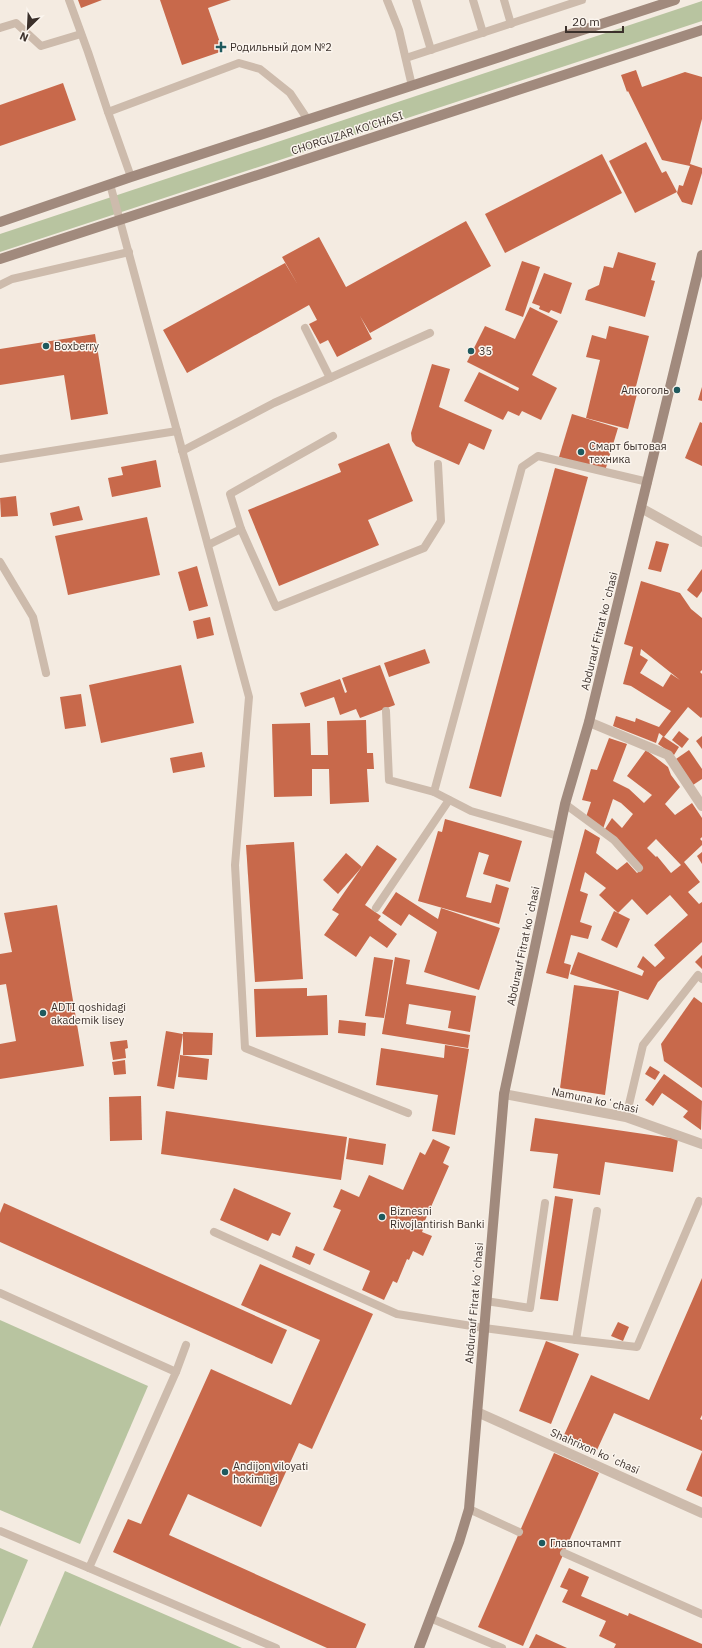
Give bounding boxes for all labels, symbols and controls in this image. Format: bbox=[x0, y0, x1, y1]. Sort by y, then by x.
north arrow bbox=[8, 8, 48, 48]
scale bar bbox=[566, 8, 623, 34]
text: 20 m bbox=[572, 14, 600, 29]
text: N bbox=[17, 29, 30, 45]
place label: Родильный дом №2 bbox=[230, 40, 332, 54]
marker: Родильный дом №2 bbox=[215, 41, 227, 53]
street label: CHORGUZAR KO'CHASI bbox=[289, 108, 405, 158]
place label: Boxberry bbox=[54, 339, 99, 353]
marker: Boxberry bbox=[41, 341, 51, 351]
place label: 35 bbox=[479, 344, 492, 358]
marker: 35 bbox=[466, 346, 476, 356]
place label: Алкоголь bbox=[621, 383, 669, 397]
marker: Алкоголь bbox=[672, 385, 682, 395]
place label: Смарт бытовая техника bbox=[589, 439, 667, 466]
marker: Смарт бытовая техника bbox=[576, 447, 586, 457]
street label: Abdurauf Fitrat koʻchasi bbox=[578, 570, 620, 692]
street label: Abdurauf Fitrat koʻchasi bbox=[504, 885, 542, 1007]
place label: ADTI qoshidagi akademik lisey bbox=[51, 1000, 126, 1027]
marker: ADTI qoshidagi akademik lisey bbox=[38, 1008, 48, 1018]
street label: Namuna koʻchasi bbox=[550, 1084, 640, 1116]
place label: Biznesni Rivojlantirish Banki bbox=[390, 1204, 485, 1231]
marker: Biznesni Rivojlantirish Banki bbox=[377, 1212, 387, 1222]
street label: Abdurauf Fitrat koʻchasi bbox=[462, 1242, 486, 1364]
street label: Shahrixon koʻchasi bbox=[548, 1425, 642, 1477]
place label: Andijon vilоyati hоkimligi bbox=[233, 1459, 308, 1486]
marker: Andijon vilоyati hоkimligi bbox=[220, 1467, 230, 1477]
place label: Главпочтампт bbox=[550, 1536, 621, 1550]
marker: Главпочтампт bbox=[537, 1538, 547, 1548]

